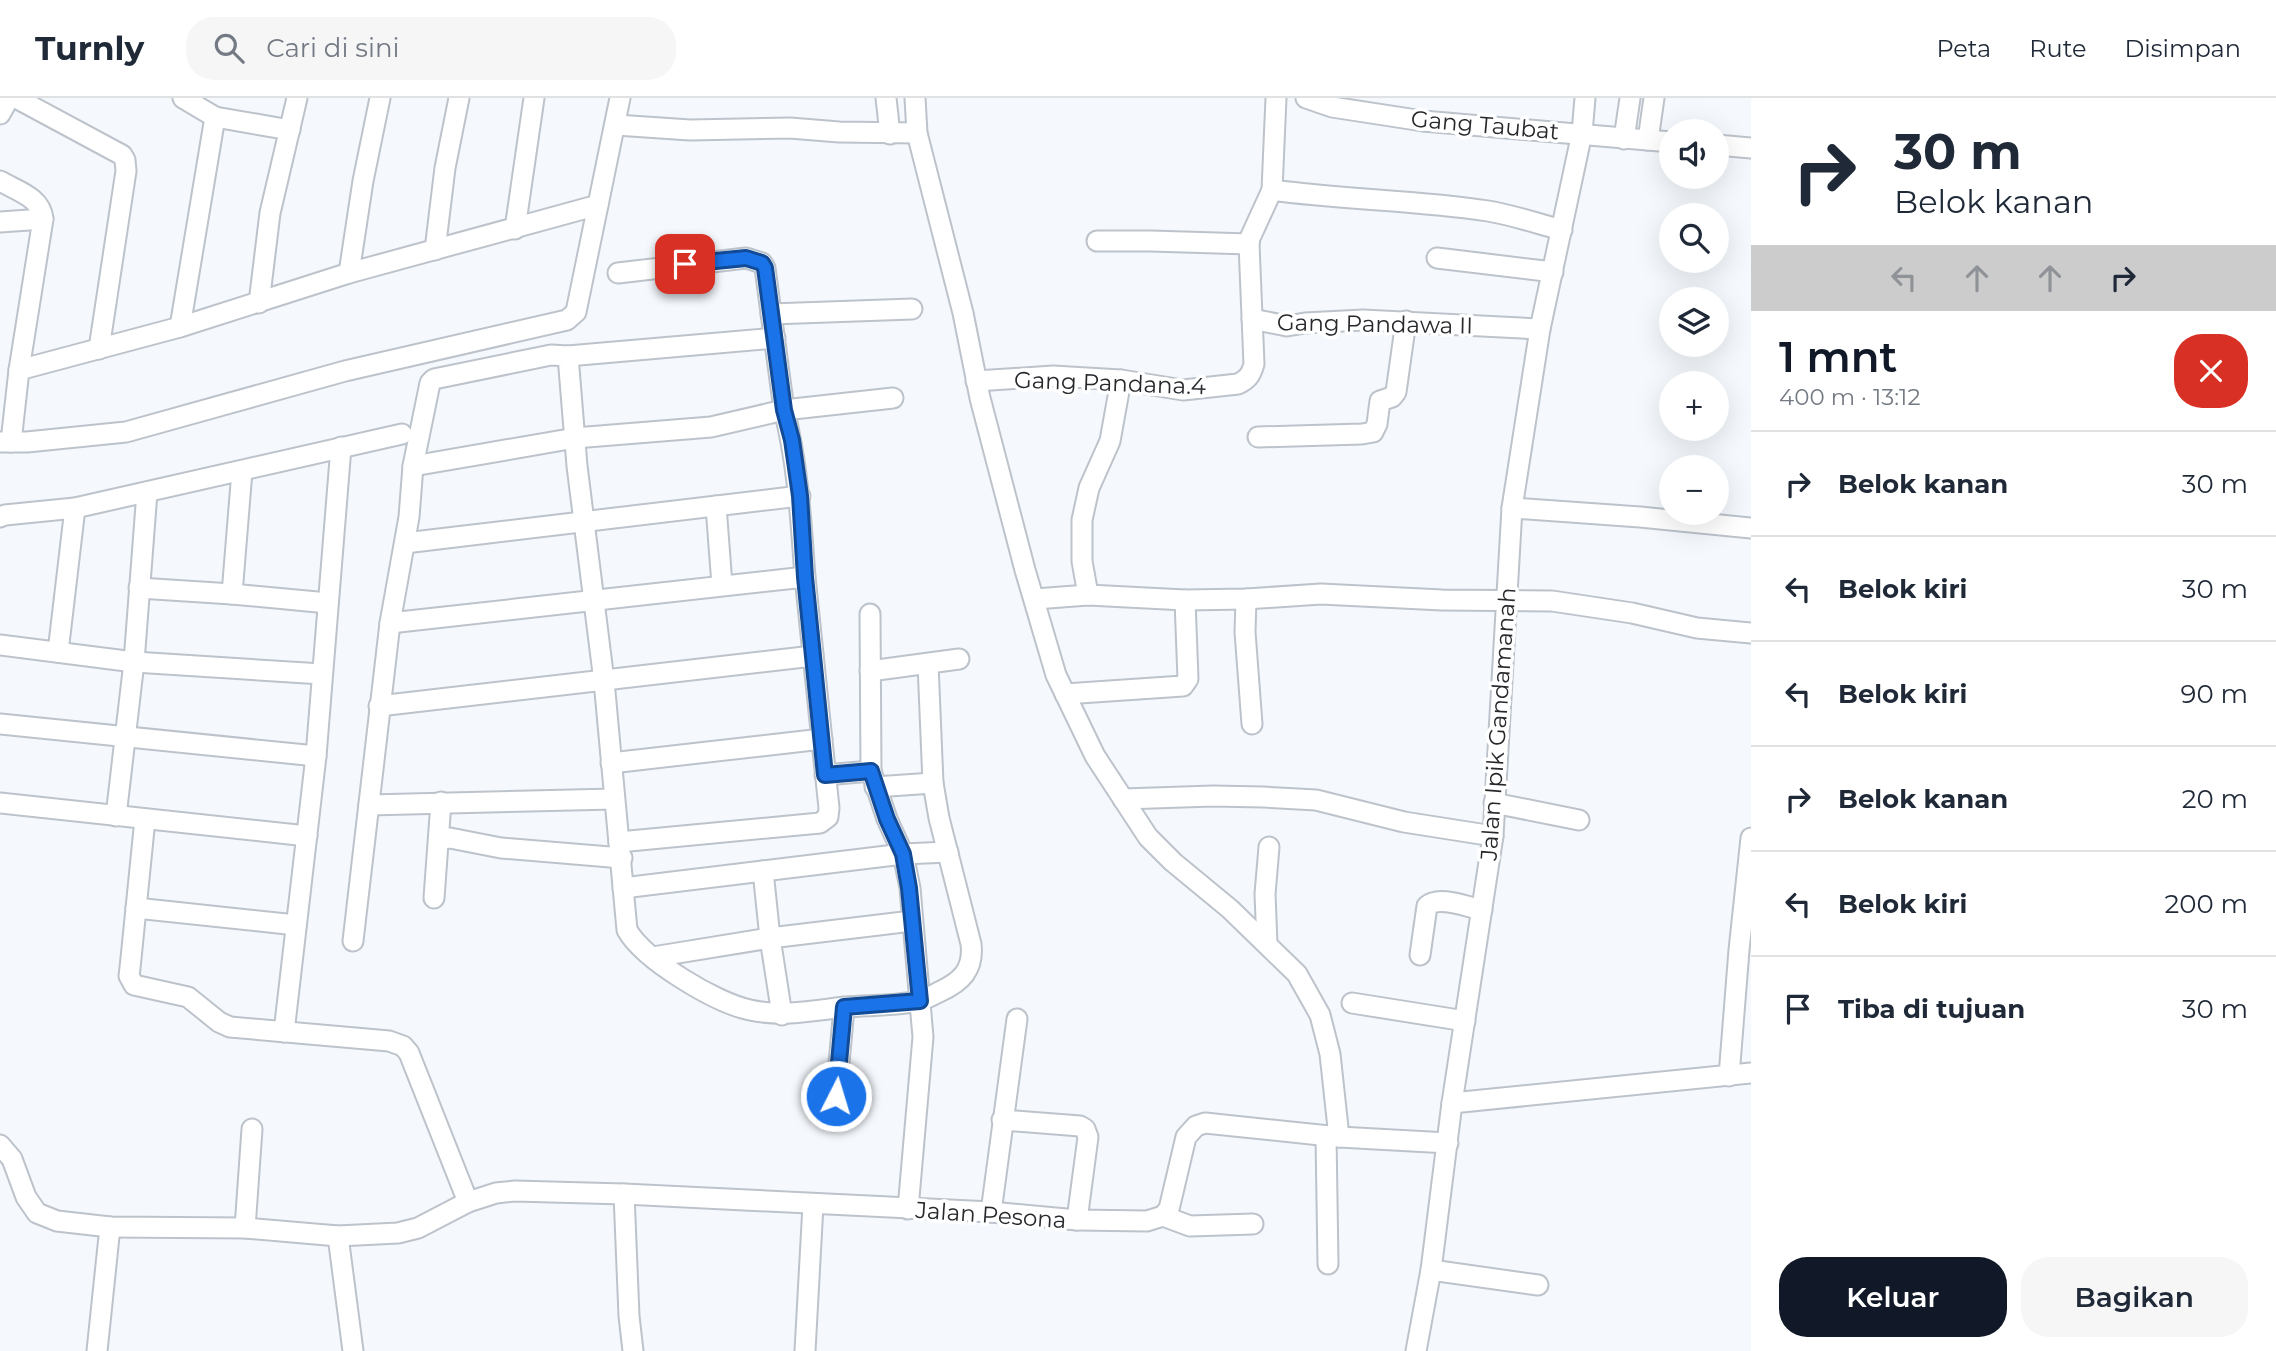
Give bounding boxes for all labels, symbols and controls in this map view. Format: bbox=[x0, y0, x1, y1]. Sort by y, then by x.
search box bbox=[186, 17, 676, 80]
text: Turnly bbox=[35, 28, 144, 68]
icon: search bbox=[210, 29, 248, 67]
text: Cari di sini bbox=[266, 32, 400, 64]
text: Peta bbox=[1936, 34, 1991, 63]
text: Rute bbox=[2029, 34, 2087, 63]
text: Disimpan bbox=[2125, 34, 2241, 63]
street label: Gang Taubat bbox=[1410, 105, 1560, 145]
map controls bbox=[1659, 119, 1729, 525]
button: sound bbox=[1659, 119, 1729, 189]
text: 30 m bbox=[1894, 122, 2022, 181]
icon: right bbox=[1779, 126, 1870, 217]
text: Belok kanan bbox=[1894, 182, 2094, 221]
button: search bbox=[1659, 203, 1729, 273]
pin bbox=[655, 234, 715, 294]
icon: arrive bbox=[666, 245, 704, 283]
icon: left bbox=[1885, 259, 1923, 297]
icon: ahead bbox=[1958, 259, 1996, 297]
icon: ahead bbox=[2031, 259, 2069, 297]
icon: right bbox=[2104, 259, 2142, 297]
button: layers bbox=[1659, 287, 1729, 357]
street label: Gang Pandawa II bbox=[1277, 308, 1473, 340]
text: 1 mnt bbox=[1779, 331, 1897, 383]
button: close bbox=[2174, 334, 2248, 408]
street label: Gang Pandana.4 bbox=[1014, 366, 1206, 400]
button: + bbox=[1659, 371, 1729, 441]
text: 400 m · 13:12 bbox=[1779, 383, 1920, 411]
button: − bbox=[1659, 455, 1729, 525]
icon: right bbox=[1779, 465, 1817, 503]
text: Belok kanan bbox=[1838, 468, 2008, 500]
text: 30 m bbox=[2182, 468, 2248, 500]
icon: left bbox=[1779, 570, 1817, 608]
text: Belok kiri bbox=[1838, 573, 1967, 605]
text: 30 m bbox=[2182, 573, 2248, 605]
street label: Jalan Ipik Gandamanah bbox=[1474, 587, 1522, 862]
icon: left bbox=[1779, 675, 1817, 713]
text: Belok kiri bbox=[1838, 678, 1967, 710]
text: 90 m bbox=[2181, 678, 2248, 710]
icon: right bbox=[1779, 780, 1817, 818]
text: Belok kanan bbox=[1838, 783, 2008, 815]
text: 20 m bbox=[2182, 783, 2248, 815]
icon: left bbox=[1779, 885, 1817, 923]
text: Belok kiri bbox=[1838, 888, 1967, 920]
text: 200 m bbox=[2164, 888, 2248, 920]
icon: arrive bbox=[1779, 990, 1817, 1028]
text: Tiba di tujuan bbox=[1838, 993, 2025, 1025]
text: 30 m bbox=[2182, 993, 2248, 1025]
position arrow bbox=[799, 1059, 873, 1133]
street label: Jalan Pesona bbox=[914, 1196, 1067, 1234]
button: Keluar bbox=[1779, 1257, 2007, 1337]
button: Bagikan bbox=[2021, 1257, 2248, 1337]

